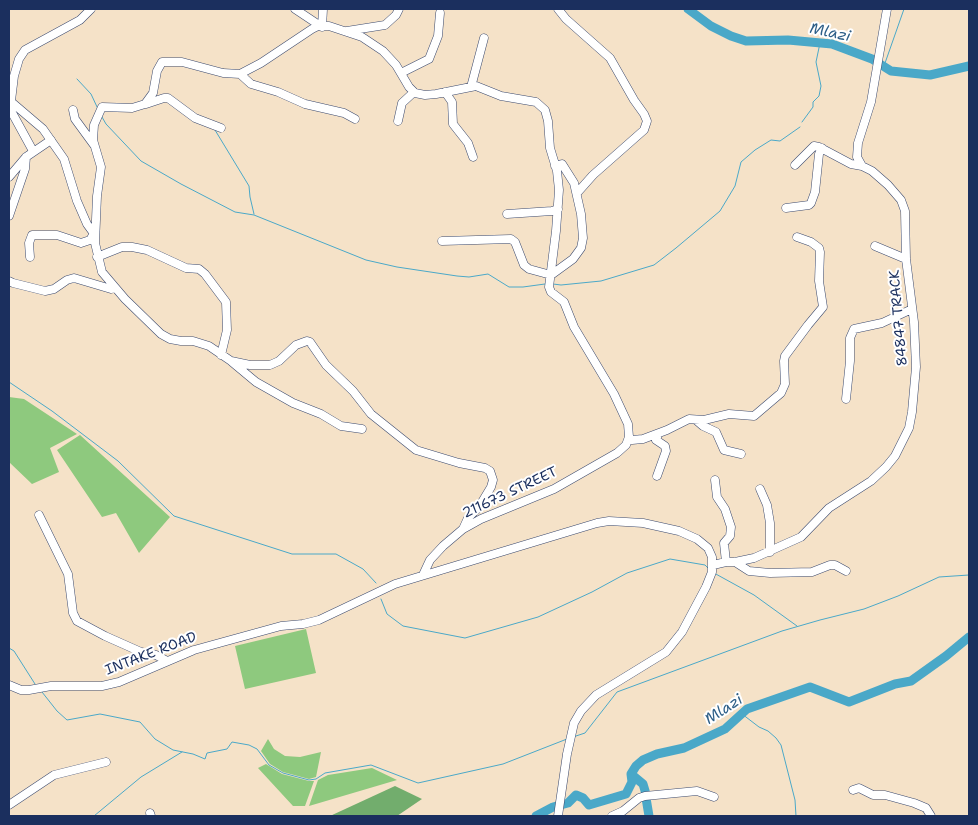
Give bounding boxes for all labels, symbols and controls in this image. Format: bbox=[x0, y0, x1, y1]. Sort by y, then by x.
water label: Mlazi bbox=[808, 20, 852, 46]
street label: 84847 TRACK bbox=[886, 269, 912, 367]
street label: 211673 STREET bbox=[460, 464, 560, 522]
street label: INTAKE ROAD bbox=[103, 629, 199, 679]
water label: Mlazi bbox=[702, 691, 746, 729]

